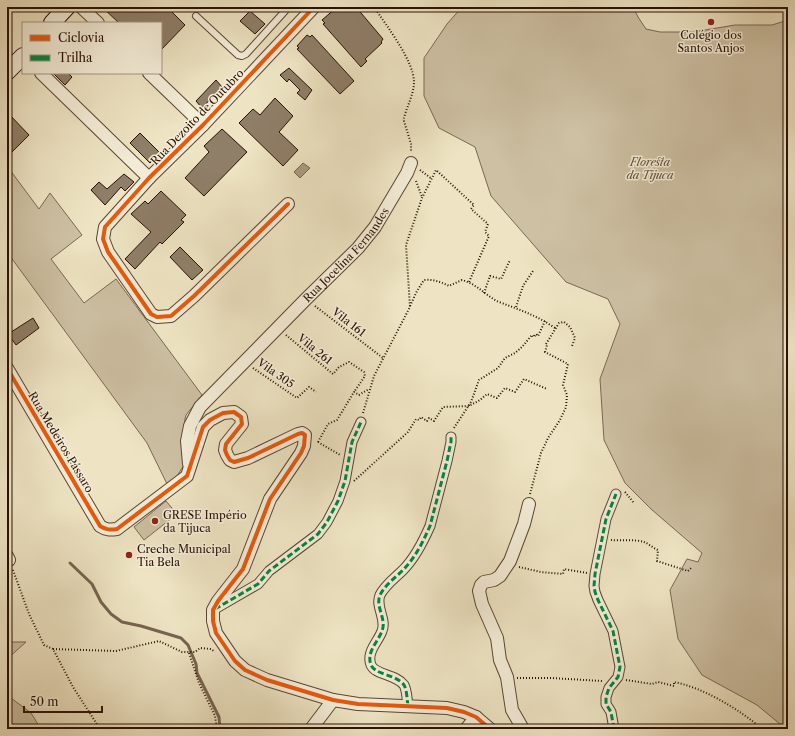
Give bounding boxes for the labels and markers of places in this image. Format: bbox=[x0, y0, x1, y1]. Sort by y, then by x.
marker: Colégio dos Santos Anjos bbox=[706, 17, 716, 27]
place label: Colégio dos Santos Anjos bbox=[678, 28, 745, 55]
place label: GRESE Império da Tijuca bbox=[163, 508, 247, 535]
marker: GRESE Império da Tijuca bbox=[150, 516, 160, 526]
place label: Creche Municipal Tia Bela bbox=[137, 542, 232, 569]
marker: Creche Municipal Tia Bela bbox=[124, 550, 134, 560]

